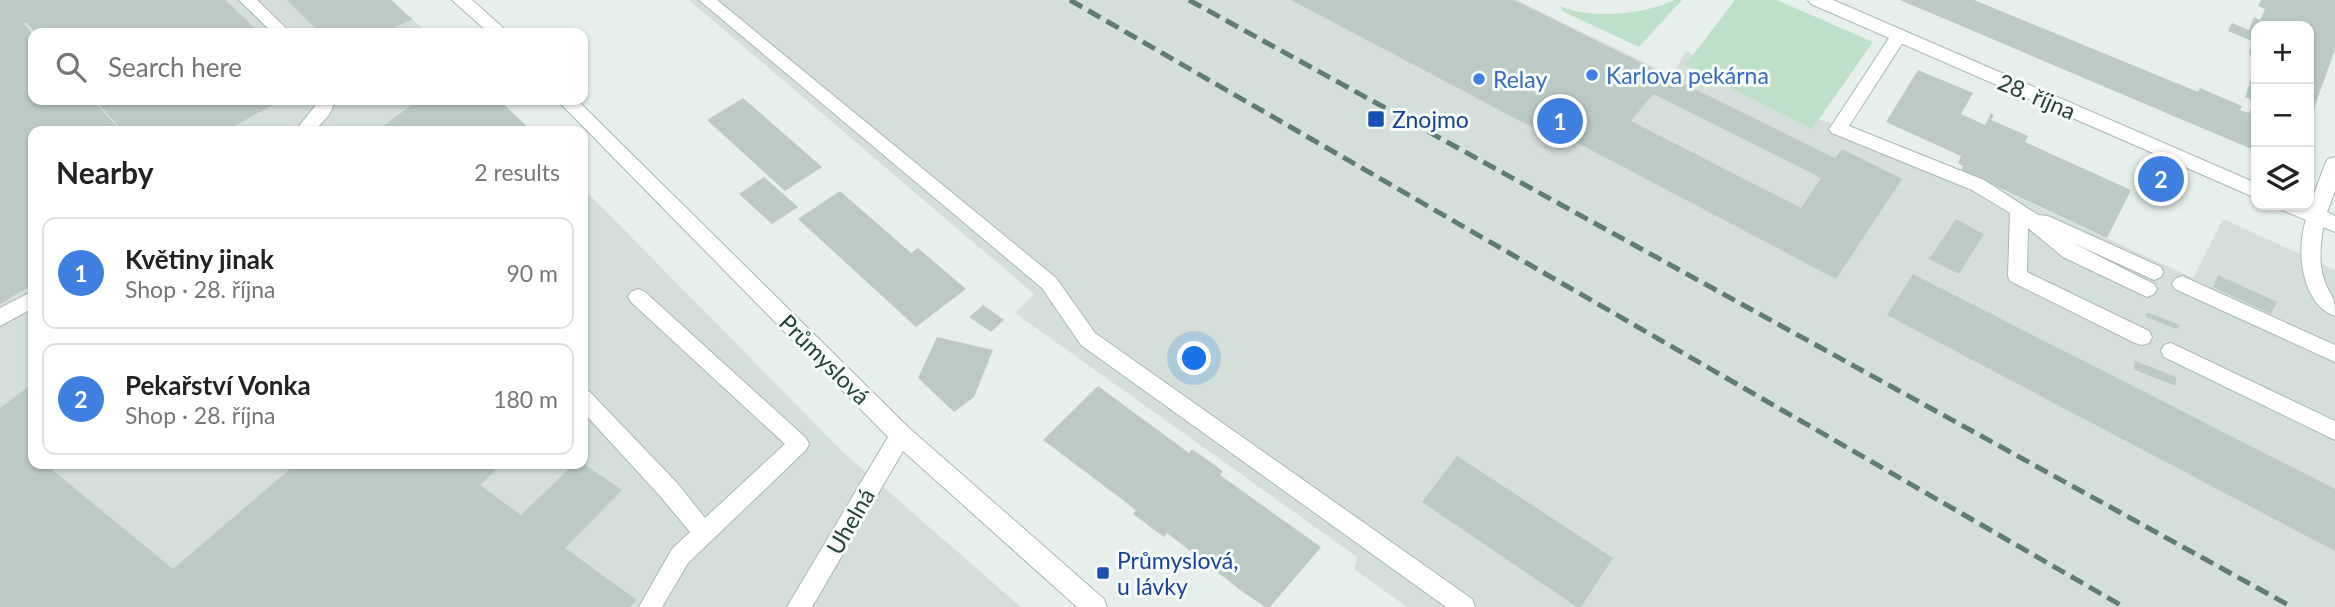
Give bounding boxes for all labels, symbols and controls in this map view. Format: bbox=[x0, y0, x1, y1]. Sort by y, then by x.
map controls bbox=[2251, 21, 2314, 210]
button: + bbox=[2251, 21, 2314, 84]
search box bbox=[28, 28, 588, 105]
icon: search bbox=[52, 48, 90, 86]
text: Search here bbox=[108, 51, 242, 83]
place label: Karlova pekárna bbox=[1606, 61, 1769, 89]
place label: Relay bbox=[1493, 65, 1547, 93]
marker: Karlova pekárna bbox=[1584, 67, 1600, 83]
street label: 28. října bbox=[1994, 67, 2080, 125]
marker: Relay bbox=[1471, 71, 1487, 87]
button: − bbox=[2251, 84, 2314, 147]
pin: 1 bbox=[1537, 95, 1583, 147]
place label: Znojmo bbox=[1392, 105, 1469, 133]
marker: Znojmo bbox=[1366, 109, 1386, 129]
button: layers bbox=[2251, 147, 2314, 210]
pin: 2 bbox=[2138, 153, 2184, 205]
text: Nearby bbox=[56, 154, 154, 190]
text: 2 results bbox=[474, 158, 560, 186]
text: Květiny jinak bbox=[125, 243, 274, 275]
text: 1 bbox=[74, 259, 88, 287]
text: 90 m bbox=[507, 259, 558, 287]
text: Shop · 28. října bbox=[125, 275, 275, 303]
street label: Průmyslová bbox=[774, 308, 876, 410]
your location bbox=[1177, 341, 1211, 375]
text: Pekařství Vonka bbox=[125, 369, 311, 401]
text: 2 bbox=[74, 385, 88, 413]
text: 180 m bbox=[493, 385, 558, 413]
text: Shop · 28. října bbox=[125, 401, 275, 429]
street label: Uhelná bbox=[820, 483, 880, 559]
place label: Průmyslová, u lávky bbox=[1117, 546, 1238, 600]
marker: Průmyslová, u lávky bbox=[1095, 565, 1111, 581]

